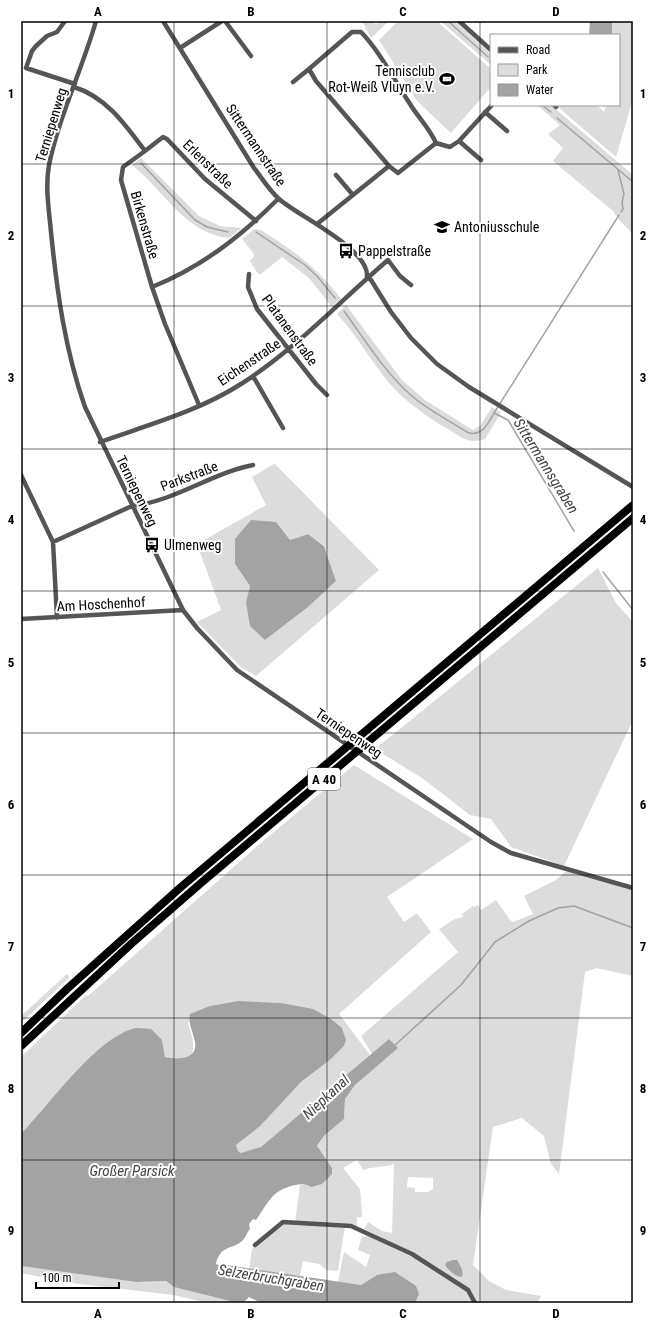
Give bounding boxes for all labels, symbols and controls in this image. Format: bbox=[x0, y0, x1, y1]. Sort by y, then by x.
text: A bbox=[94, 4, 102, 19]
text: B bbox=[247, 4, 255, 19]
text: C bbox=[399, 4, 407, 19]
text: D bbox=[552, 4, 560, 19]
legend bbox=[490, 34, 620, 106]
text: Road bbox=[526, 43, 550, 57]
place label: Tennisclub Rot-Weiß Vluyn e.V. bbox=[328, 63, 435, 95]
text: Park bbox=[526, 63, 548, 77]
sports icon: Tennisclub Rot-Weiß Vluyn e.V. bbox=[438, 70, 456, 88]
text: Water bbox=[526, 83, 554, 97]
text: 1 bbox=[8, 86, 14, 101]
street label: Terniepenweg bbox=[32, 86, 70, 164]
text: 1 bbox=[640, 86, 646, 101]
street label: Sittermannstraße bbox=[223, 101, 290, 189]
street label: Erlenstraße bbox=[180, 136, 236, 192]
street label: Birkenstraße bbox=[128, 189, 162, 261]
school or university icon: Antoniusschule bbox=[433, 218, 451, 236]
place label: Antoniusschule bbox=[454, 219, 540, 235]
text: 2 bbox=[8, 228, 15, 243]
text: 2 bbox=[640, 228, 647, 243]
bus stop icon: Pappelstraße bbox=[337, 242, 355, 260]
place label: Pappelstraße bbox=[358, 243, 432, 259]
street label: Platanenstraße bbox=[259, 291, 321, 369]
street label: Eichenstraße bbox=[215, 335, 284, 389]
text: 3 bbox=[8, 370, 14, 385]
text: 3 bbox=[640, 370, 646, 385]
water label: Sittermannsgraben bbox=[510, 415, 582, 517]
street label: Terniepenweg bbox=[113, 453, 161, 529]
street label: Parkstraße bbox=[158, 458, 220, 494]
text: 4 bbox=[8, 512, 15, 527]
text: 4 bbox=[640, 512, 647, 527]
bus stop icon: Ulmenweg bbox=[143, 536, 161, 554]
place label: Ulmenweg bbox=[164, 537, 222, 553]
street label: Am Hoschenhof bbox=[56, 594, 146, 614]
text: 5 bbox=[8, 655, 15, 670]
text: 5 bbox=[640, 655, 647, 670]
street label: Terniepenweg bbox=[313, 705, 385, 761]
road number: A 40 bbox=[308, 768, 340, 790]
text: 6 bbox=[8, 797, 15, 812]
text: 6 bbox=[640, 797, 647, 812]
text: 7 bbox=[8, 939, 15, 954]
text: 7 bbox=[640, 939, 647, 954]
water label: Niepkanal bbox=[299, 1070, 354, 1123]
text: 8 bbox=[8, 1081, 14, 1096]
text: 8 bbox=[640, 1081, 646, 1096]
water label: Großer Parsick bbox=[89, 1162, 175, 1180]
text: 9 bbox=[8, 1223, 14, 1238]
text: 9 bbox=[640, 1223, 646, 1238]
water label: Selzerbruchgraben bbox=[217, 1261, 325, 1295]
scale bar bbox=[36, 1264, 119, 1290]
text: 100 m bbox=[42, 1271, 72, 1285]
text: A bbox=[94, 1306, 102, 1321]
text: B bbox=[247, 1306, 255, 1321]
text: C bbox=[399, 1306, 407, 1321]
text: D bbox=[552, 1306, 560, 1321]

